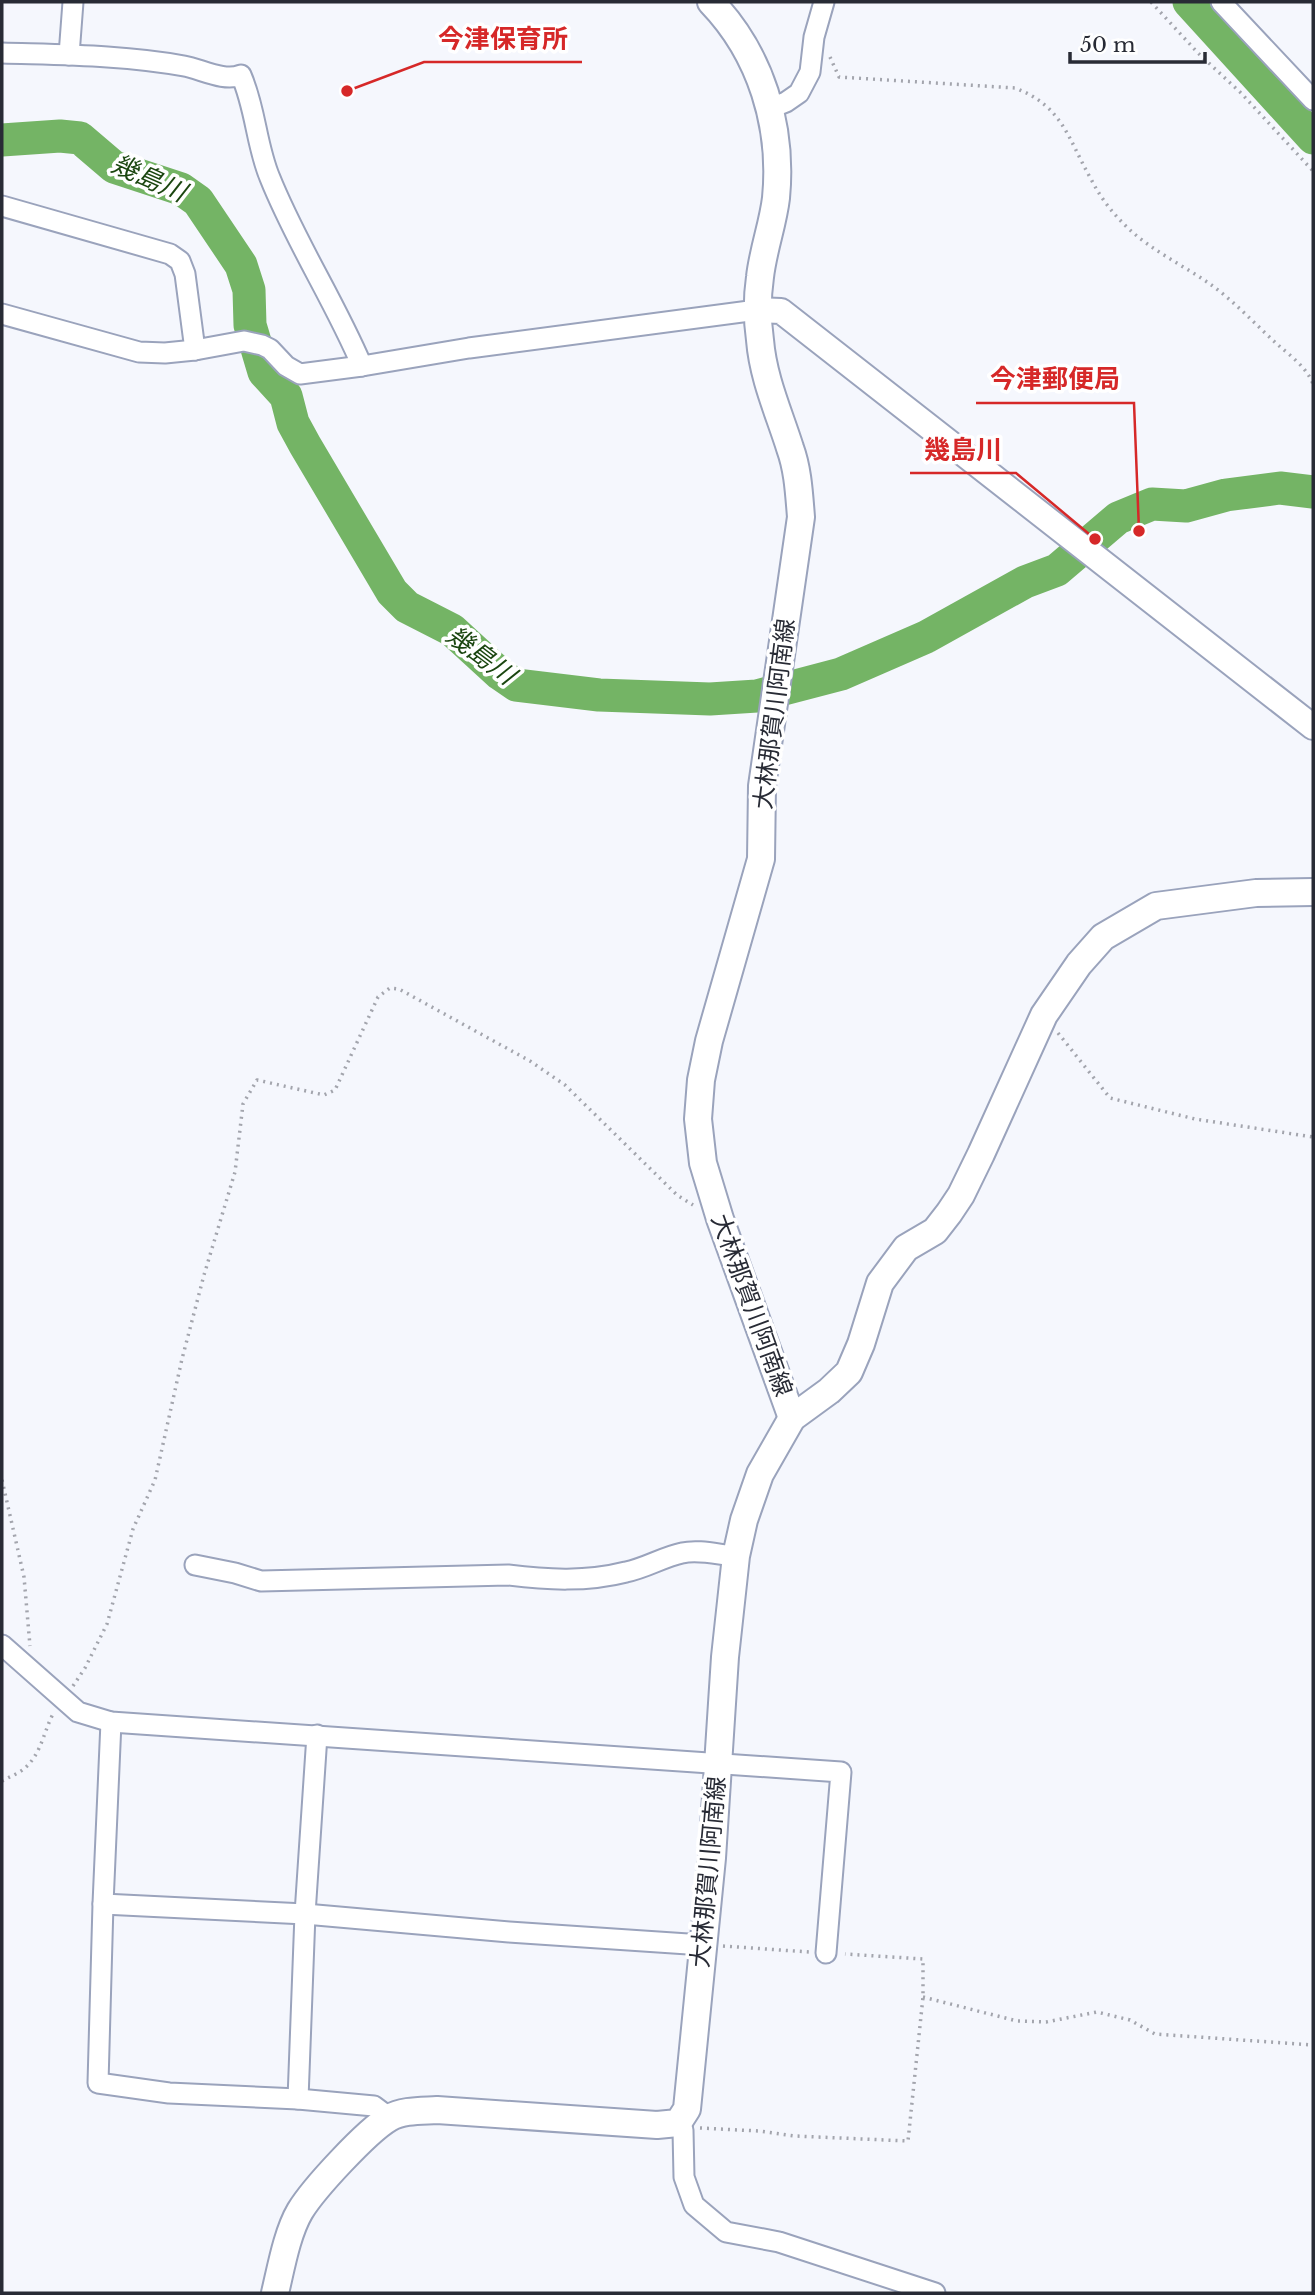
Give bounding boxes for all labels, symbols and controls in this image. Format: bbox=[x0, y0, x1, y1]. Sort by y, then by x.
callout: 今津保育所 bbox=[424, 15, 582, 62]
scale bar bbox=[1070, 21, 1205, 65]
text: 今津保育所 bbox=[438, 23, 568, 55]
text: 50 m bbox=[1080, 32, 1136, 58]
water label: 幾島川 bbox=[107, 148, 194, 210]
callout: 今津郵便局 bbox=[976, 356, 1134, 403]
text: 今津郵便局 bbox=[990, 363, 1120, 395]
callout: 幾島川 bbox=[910, 426, 1016, 473]
text: 幾島川 bbox=[924, 434, 1002, 466]
street label: 大林那賀川阿南線 bbox=[748, 617, 800, 811]
water label: 幾島川 bbox=[440, 619, 524, 693]
street label: 大林那賀川阿南線 bbox=[706, 1210, 798, 1400]
street label: 大林那賀川阿南線 bbox=[685, 1775, 731, 1969]

